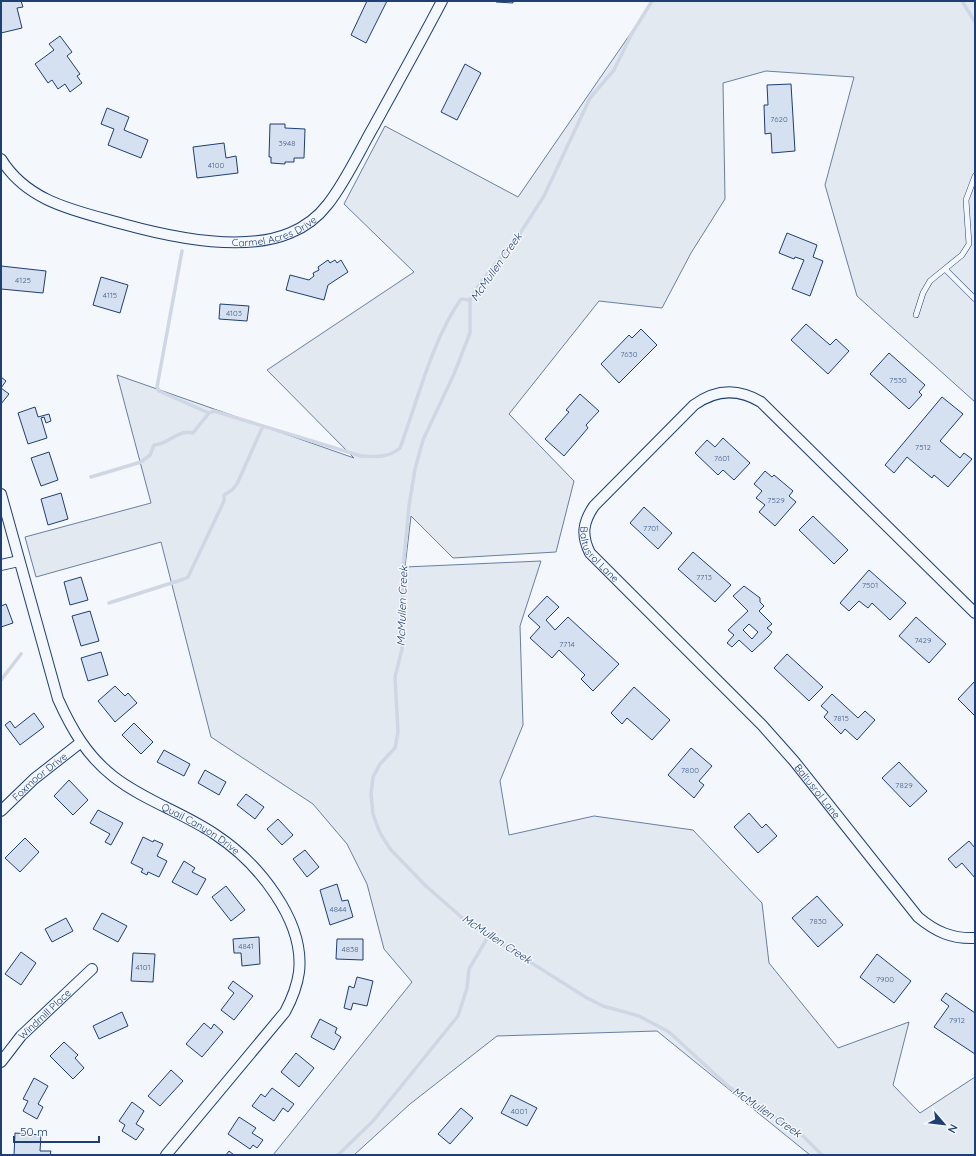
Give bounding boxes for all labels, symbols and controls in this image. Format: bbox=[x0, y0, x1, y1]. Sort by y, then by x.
house number: 7620 bbox=[770, 114, 788, 124]
house number: 3948 bbox=[278, 138, 296, 148]
house number: 4100 bbox=[208, 160, 225, 170]
street label: Carmel Acres Drive bbox=[232, 213, 320, 249]
water label: McMullen Creek bbox=[467, 229, 525, 304]
house number: 4125 bbox=[15, 275, 31, 285]
house number: 4115 bbox=[103, 290, 117, 300]
house number: 4103 bbox=[226, 308, 242, 318]
house number: 7630 bbox=[620, 349, 638, 359]
house number: 7530 bbox=[889, 375, 907, 385]
house number: 7512 bbox=[915, 442, 931, 452]
house number: 7601 bbox=[714, 453, 730, 463]
house number: 7529 bbox=[767, 495, 785, 505]
house number: 7701 bbox=[643, 523, 659, 533]
street label: Baltusrol Lane bbox=[577, 526, 622, 586]
water label: McMullen Creek bbox=[394, 565, 410, 646]
house number: 7713 bbox=[696, 572, 712, 582]
house number: 7501 bbox=[862, 580, 878, 590]
house number: 7429 bbox=[915, 635, 932, 645]
house number: 7714 bbox=[559, 639, 575, 649]
house number: 7815 bbox=[833, 713, 849, 723]
street label: Foxmoor Drive bbox=[10, 749, 70, 804]
street label: Baltusrol Lane bbox=[792, 761, 843, 821]
house number: 7800 bbox=[681, 765, 699, 775]
house number: 7829 bbox=[895, 780, 913, 790]
street label: Quail Canyon Drive bbox=[159, 800, 243, 858]
house number: 4844 bbox=[330, 904, 346, 914]
water label: McMullen Creek bbox=[460, 911, 535, 967]
house number: 7830 bbox=[809, 916, 827, 926]
house number: 4841 bbox=[238, 941, 254, 951]
house number: 4838 bbox=[341, 944, 359, 954]
house number: 4101 bbox=[136, 962, 150, 972]
house number: 7900 bbox=[876, 974, 894, 984]
street label: Windmill Place bbox=[16, 986, 74, 1042]
house number: 7912 bbox=[949, 1015, 966, 1025]
water label: McMullen Creek bbox=[730, 1084, 805, 1141]
north arrow bbox=[924, 1104, 964, 1144]
house number: 4001 bbox=[511, 1106, 527, 1116]
scale bar bbox=[14, 1118, 99, 1144]
text: N bbox=[945, 1122, 961, 1136]
text: 50 m bbox=[20, 1124, 48, 1139]

